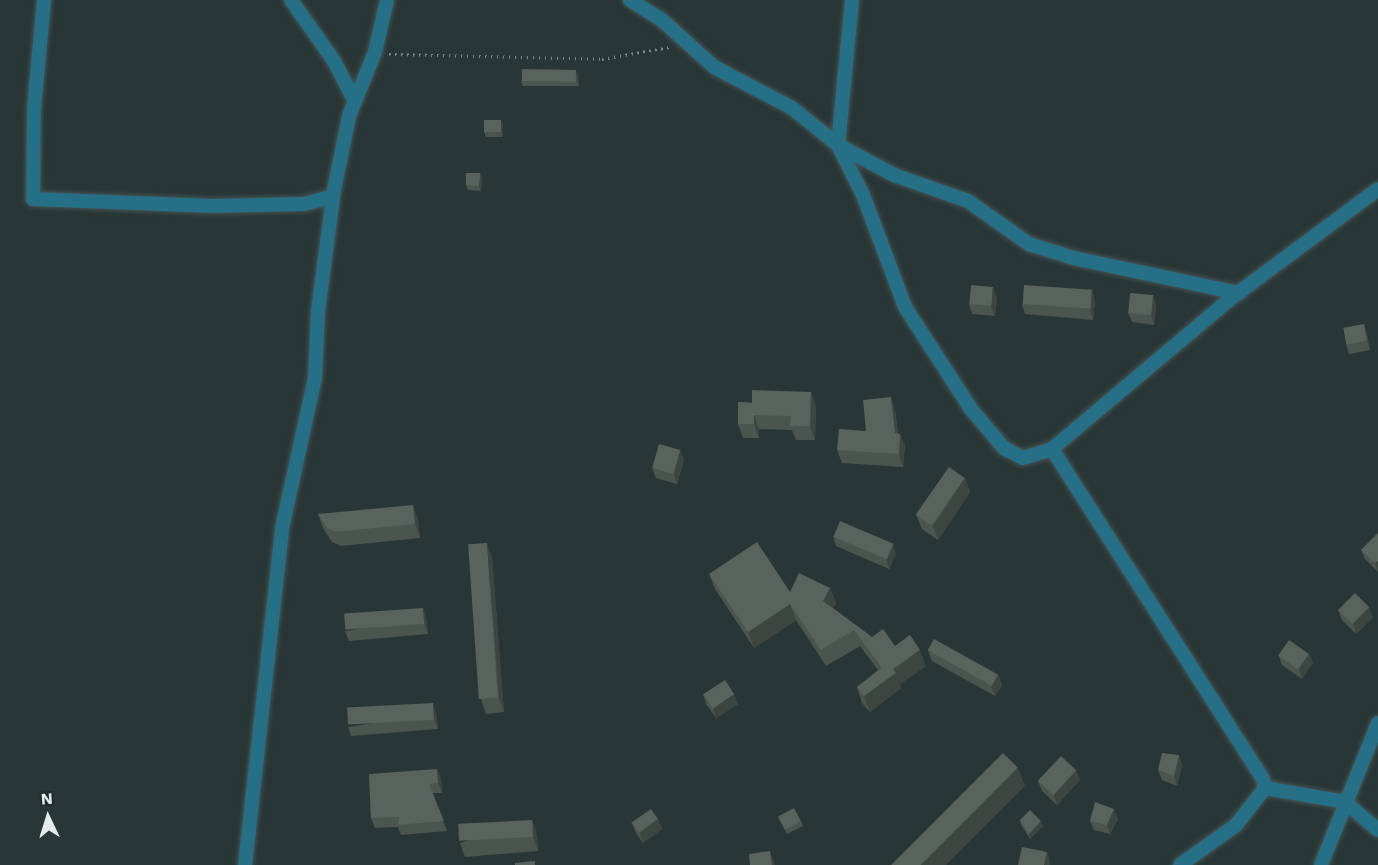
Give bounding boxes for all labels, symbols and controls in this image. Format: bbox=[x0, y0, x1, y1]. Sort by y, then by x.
north arrow bbox=[18, 787, 78, 847]
text: N bbox=[40, 789, 53, 808]

